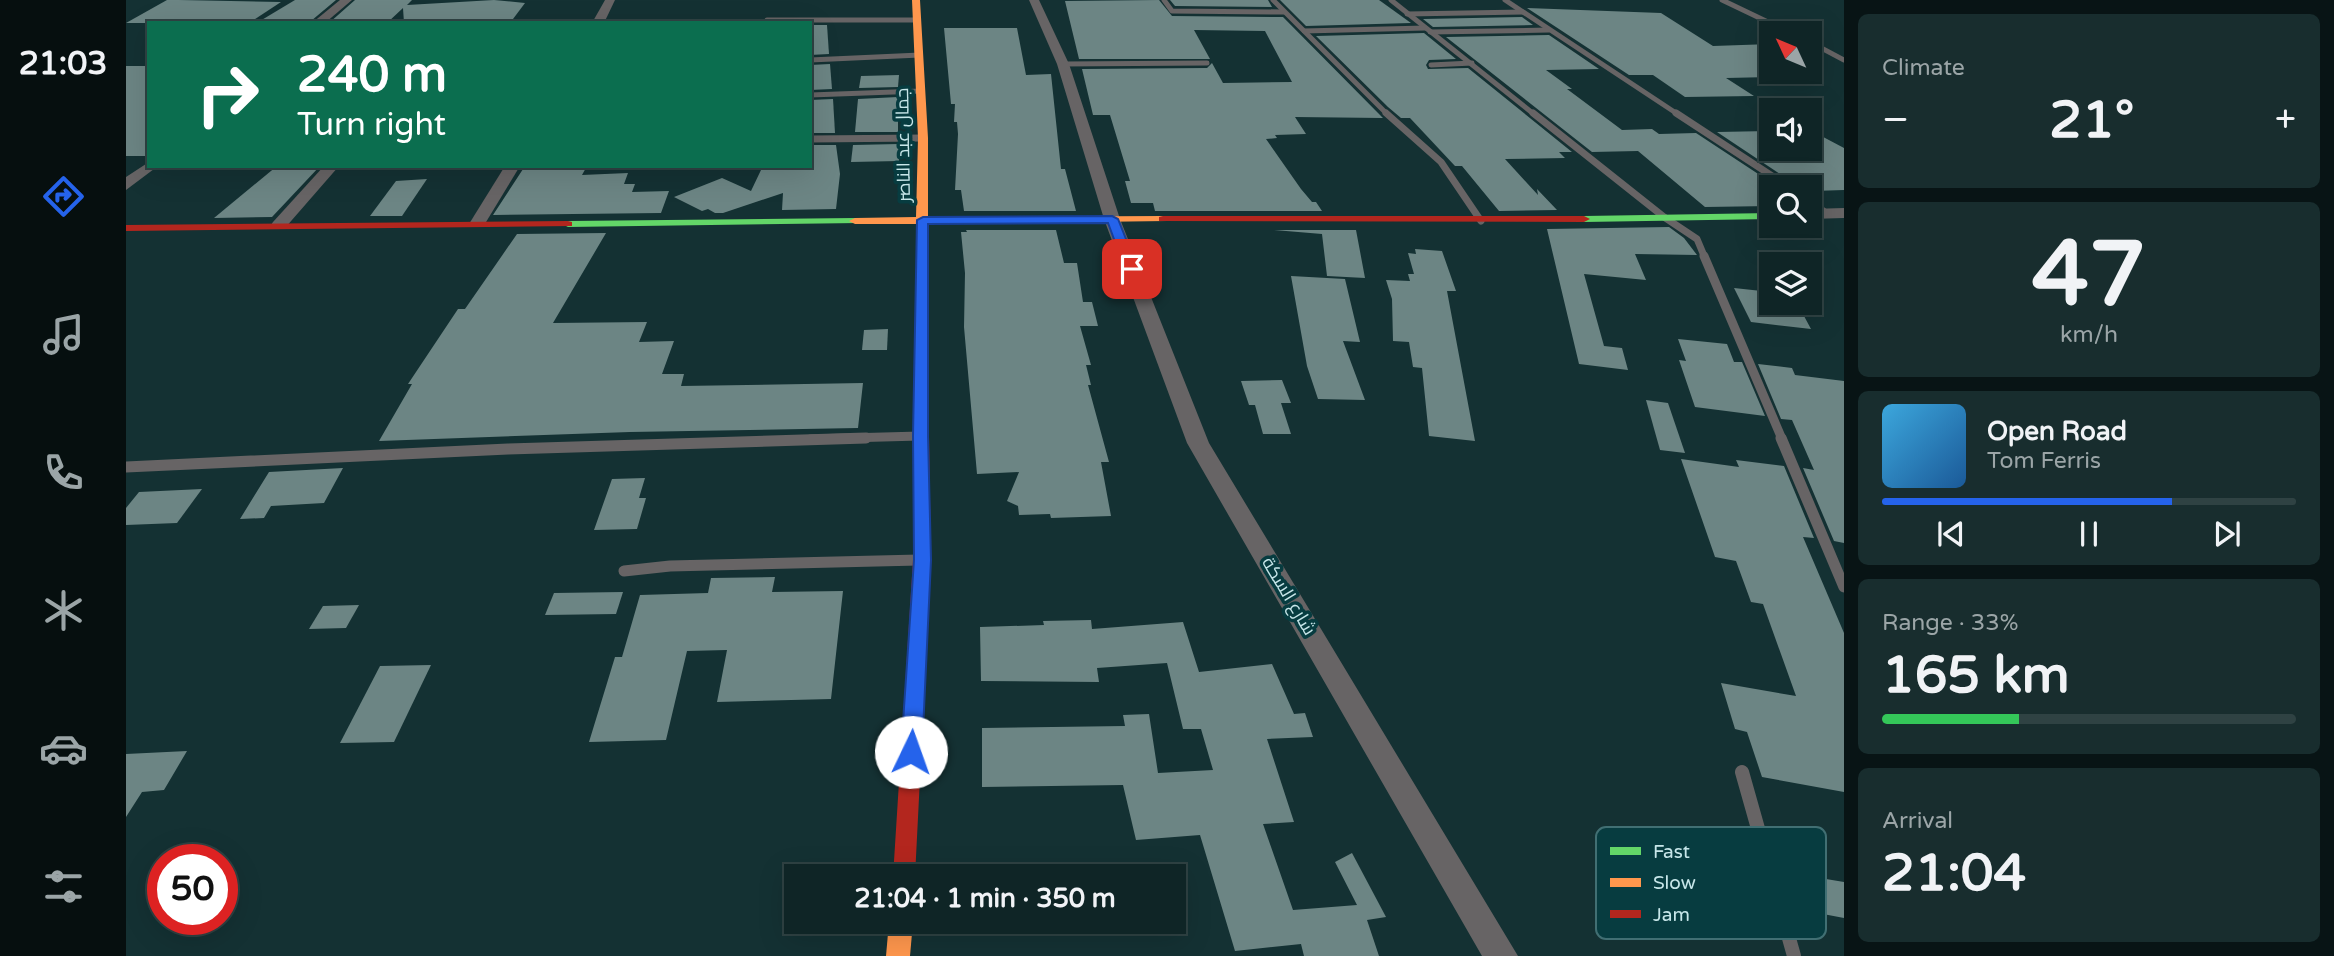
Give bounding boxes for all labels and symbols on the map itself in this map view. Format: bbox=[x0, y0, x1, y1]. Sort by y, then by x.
north arrow bbox=[1759, 21, 1822, 84]
street label: جمال عبد الناصر bbox=[891, 88, 915, 203]
pin bbox=[1102, 239, 1162, 299]
street label: شارع السكة bbox=[1256, 553, 1321, 640]
position arrow bbox=[874, 715, 948, 789]
legend bbox=[1596, 827, 1826, 939]
text: Fast bbox=[1653, 841, 1690, 863]
speed limit sign: 50 bbox=[147, 844, 238, 935]
text: Slow bbox=[1653, 872, 1696, 894]
text: Jam bbox=[1653, 904, 1690, 926]

